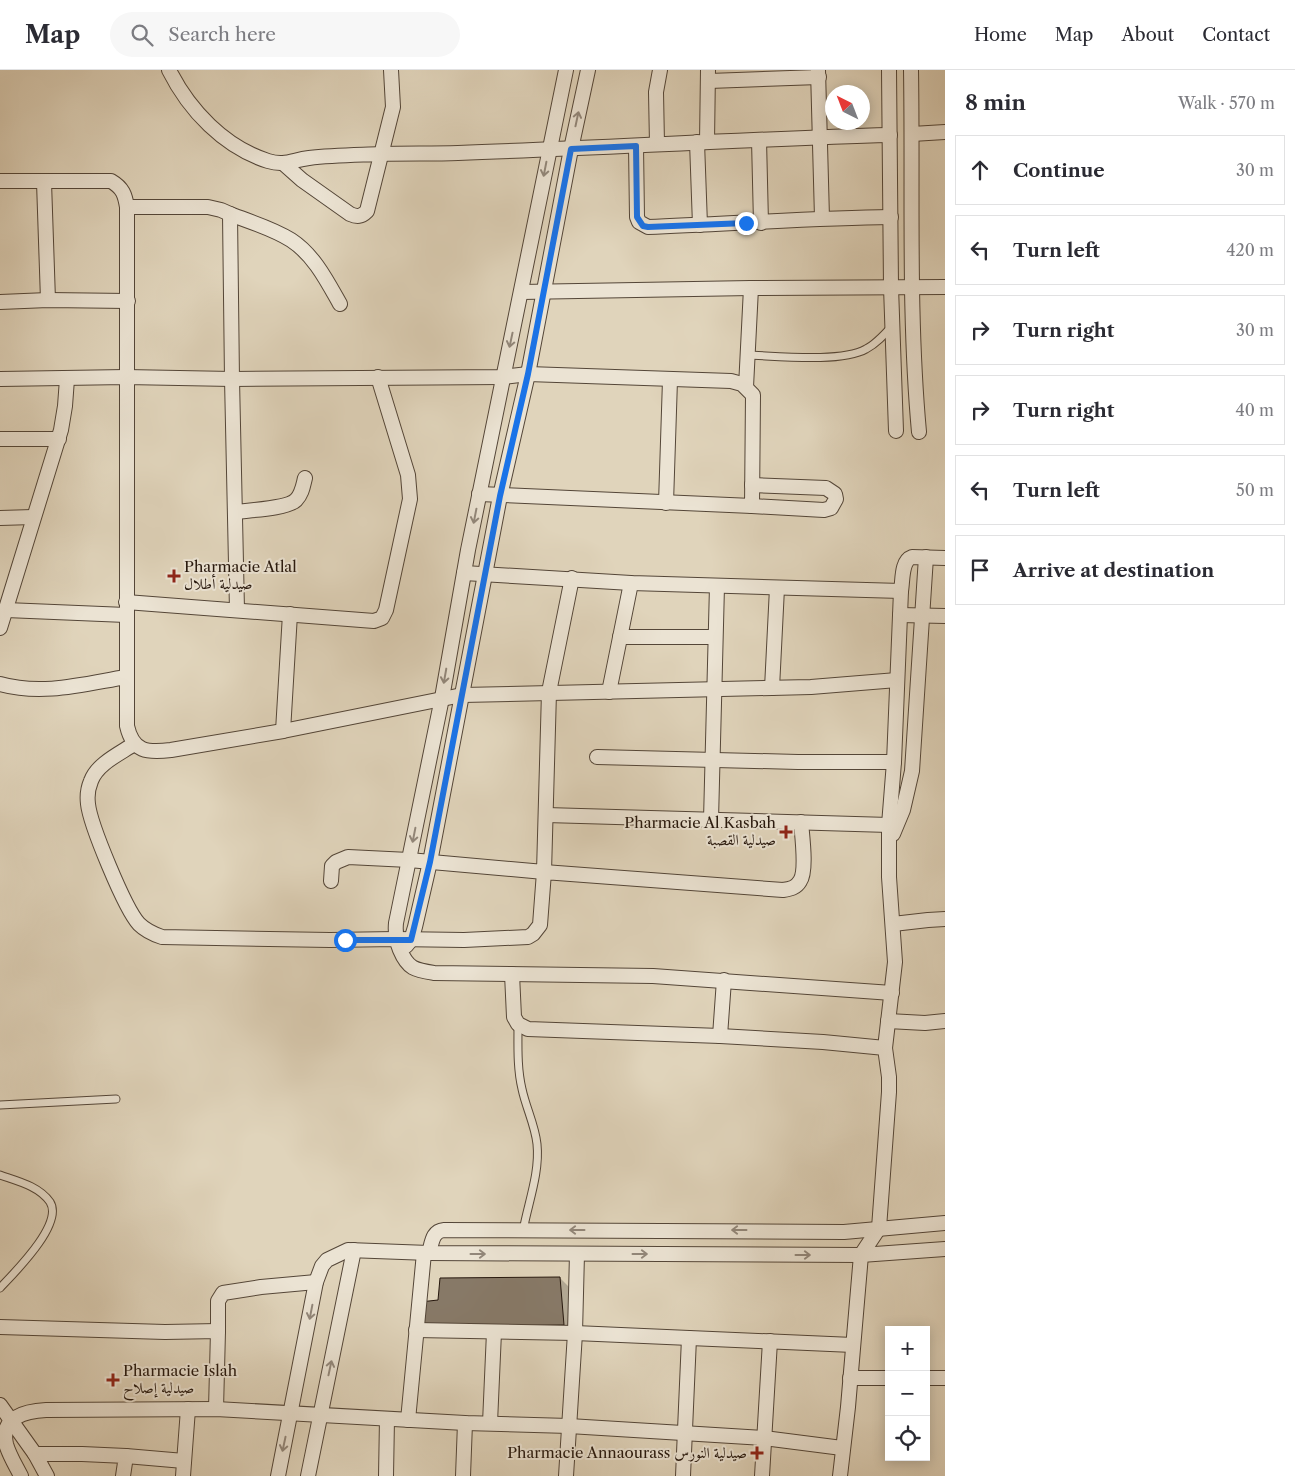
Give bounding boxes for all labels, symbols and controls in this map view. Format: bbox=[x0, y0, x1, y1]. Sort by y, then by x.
search box bbox=[110, 12, 460, 57]
text: Map bbox=[25, 20, 80, 49]
icon: search bbox=[128, 21, 156, 49]
text: Search here bbox=[168, 23, 276, 46]
text: Home bbox=[974, 24, 1027, 46]
text: Map bbox=[1055, 24, 1093, 46]
text: About bbox=[1121, 24, 1174, 46]
text: Contact bbox=[1202, 24, 1270, 46]
north arrow bbox=[825, 85, 870, 130]
text: 8 min bbox=[965, 90, 1026, 115]
text: Walk · 570 m bbox=[1178, 93, 1275, 113]
one-way arrow bbox=[573, 112, 583, 128]
icon: ahead bbox=[966, 156, 994, 184]
text: Continue bbox=[1013, 159, 1105, 182]
text: 30 m bbox=[1236, 160, 1274, 180]
one-way arrow bbox=[540, 161, 550, 177]
route end bbox=[735, 212, 758, 235]
icon: left bbox=[966, 236, 994, 264]
text: Turn left bbox=[1013, 239, 1100, 262]
text: 420 m bbox=[1226, 240, 1274, 260]
icon: right bbox=[966, 316, 994, 344]
text: Turn right bbox=[1013, 319, 1114, 342]
text: 30 m bbox=[1236, 320, 1274, 340]
one-way arrow bbox=[506, 331, 515, 347]
icon: right bbox=[966, 396, 994, 424]
text: Turn right bbox=[1013, 399, 1114, 422]
text: 40 m bbox=[1235, 400, 1274, 420]
icon: left bbox=[966, 476, 994, 504]
text: Turn left bbox=[1013, 479, 1100, 502]
text: 50 m bbox=[1236, 480, 1274, 500]
one-way arrow bbox=[469, 508, 479, 524]
icon: arrive bbox=[966, 556, 994, 584]
place label: Pharmacie Atlal صيدلية أطلال bbox=[184, 557, 297, 593]
text: Arrive at destination bbox=[1013, 559, 1214, 582]
marker: Pharmacie Atlal صيدلية أطلال bbox=[168, 570, 180, 582]
one-way arrow bbox=[440, 668, 450, 684]
place label: Pharmacie Al Kasbah صيدلية القصبة bbox=[624, 813, 777, 849]
marker: Pharmacie Al Kasbah صيدلية القصبة bbox=[780, 826, 792, 838]
one-way arrow bbox=[409, 827, 418, 843]
route start bbox=[334, 929, 357, 952]
one-way arrow bbox=[569, 1225, 585, 1235]
one-way arrow bbox=[731, 1225, 748, 1235]
one-way arrow bbox=[470, 1249, 486, 1258]
one-way arrow bbox=[632, 1249, 648, 1259]
one-way arrow bbox=[794, 1250, 811, 1260]
one-way arrow bbox=[305, 1303, 315, 1319]
map controls bbox=[885, 1326, 930, 1461]
button: + bbox=[885, 1326, 930, 1371]
one-way arrow bbox=[326, 1360, 336, 1376]
place label: Pharmacie Islah صيدلية إصلاح bbox=[123, 1361, 238, 1401]
button: − bbox=[885, 1371, 930, 1416]
marker: Pharmacie Islah صيدلية إصلاح bbox=[107, 1374, 119, 1386]
button: locate bbox=[885, 1416, 930, 1461]
one-way arrow bbox=[279, 1436, 288, 1452]
place label: Pharmacie Annaourass صيدلية النورس bbox=[507, 1443, 747, 1462]
marker: Pharmacie Annaourass صيدلية النورس bbox=[751, 1447, 763, 1459]

